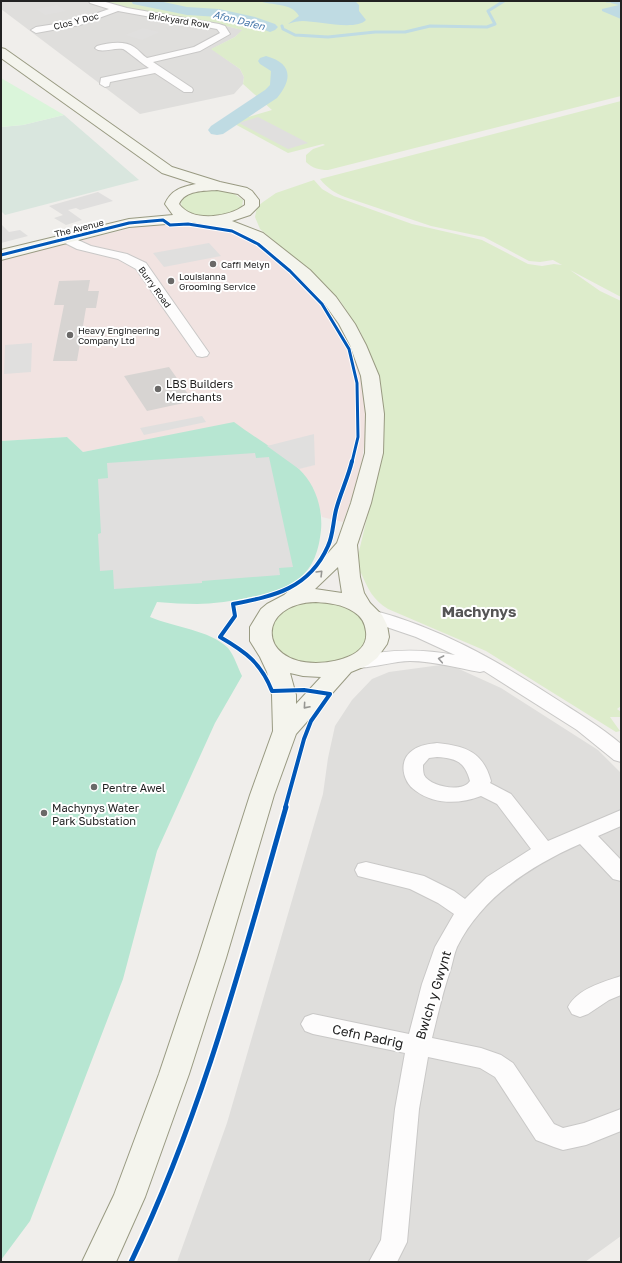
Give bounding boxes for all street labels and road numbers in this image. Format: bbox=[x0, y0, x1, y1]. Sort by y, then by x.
street label: Clos Y Doc bbox=[52, 10, 100, 32]
street label: Brickyard Row bbox=[148, 10, 211, 30]
street label: The Avenue bbox=[53, 217, 105, 239]
street label: Burry Road bbox=[136, 264, 174, 310]
street label: Bwlch y Gwynt bbox=[412, 949, 454, 1041]
street label: Cefn Padrig bbox=[331, 1021, 405, 1051]

